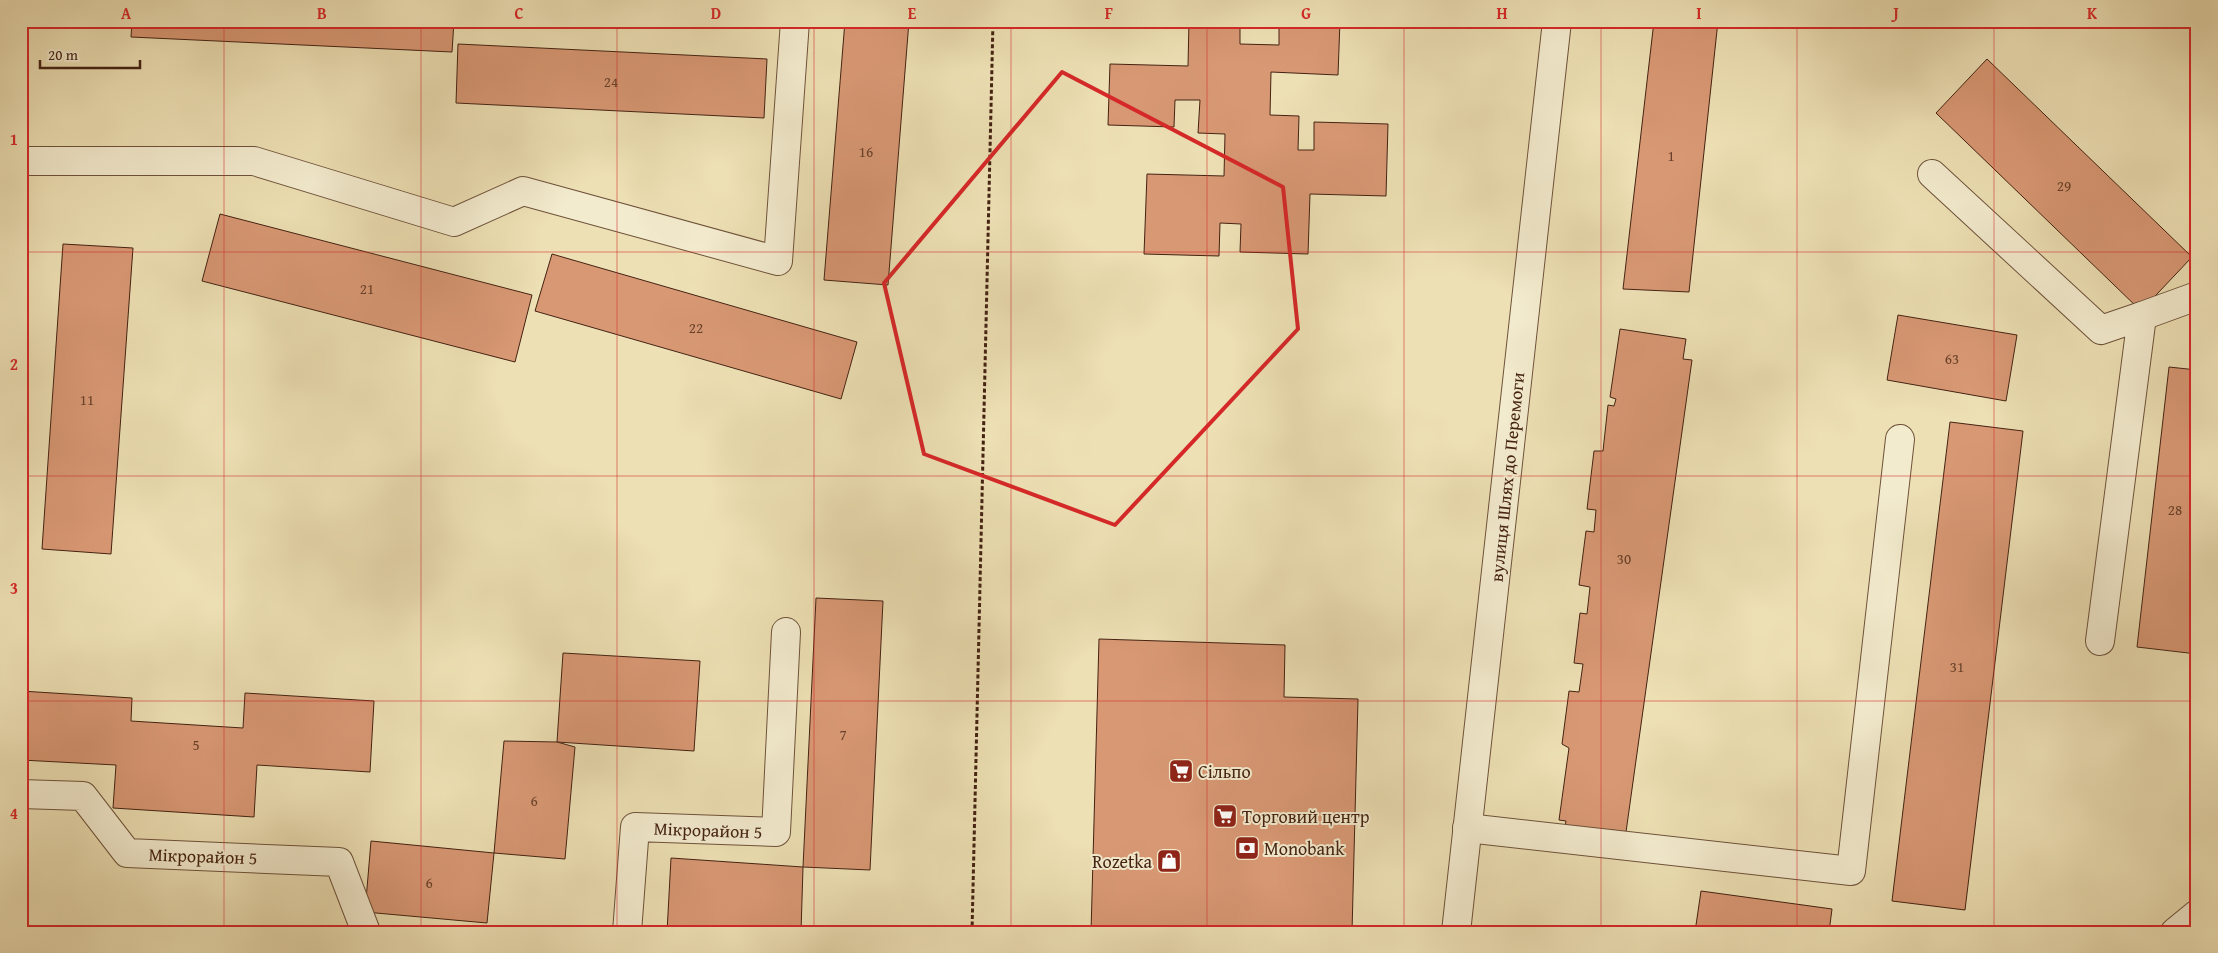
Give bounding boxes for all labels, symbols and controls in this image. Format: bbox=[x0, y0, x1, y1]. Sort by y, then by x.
text: A bbox=[121, 1, 132, 25]
text: B bbox=[317, 1, 327, 25]
text: C bbox=[514, 1, 524, 25]
text: D bbox=[711, 1, 721, 25]
text: E bbox=[908, 1, 917, 25]
text: F bbox=[1105, 1, 1113, 25]
text: G bbox=[1301, 1, 1311, 25]
text: H bbox=[1496, 1, 1508, 25]
text: I bbox=[1696, 1, 1702, 25]
text: J bbox=[1890, 1, 1899, 25]
text: K bbox=[2087, 1, 2098, 25]
scale bar bbox=[40, 38, 140, 70]
text: 20 m bbox=[48, 44, 79, 65]
house number: 24 bbox=[604, 71, 618, 92]
text: 1 bbox=[10, 127, 18, 151]
house number: 16 bbox=[859, 141, 873, 162]
house number: 1 bbox=[1667, 145, 1675, 166]
house number: 29 bbox=[2057, 175, 2071, 196]
house number: 21 bbox=[360, 278, 374, 299]
house number: 22 bbox=[689, 317, 703, 338]
house number: 63 bbox=[1945, 348, 1959, 369]
text: 2 bbox=[10, 352, 18, 376]
street label: вулиця Шлях до Перемоги bbox=[1483, 371, 1531, 583]
house number: 11 bbox=[80, 389, 94, 410]
house number: 28 bbox=[2168, 499, 2182, 520]
house number: 30 bbox=[1617, 548, 1631, 569]
text: 3 bbox=[10, 576, 18, 600]
house number: 31 bbox=[1950, 656, 1964, 677]
house number: 7 bbox=[839, 724, 847, 745]
house number: 5 bbox=[192, 734, 200, 755]
supermarket icon: Сільпо bbox=[1168, 758, 1194, 784]
place label: Сільпо bbox=[1198, 758, 1251, 785]
house number: 6 bbox=[530, 790, 538, 811]
text: 4 bbox=[10, 801, 18, 825]
supermarket icon: Торговий центр bbox=[1212, 803, 1238, 829]
place label: Торговий центр bbox=[1242, 803, 1370, 830]
street label: Мікрорайон 5 bbox=[653, 815, 763, 845]
bank icon: Monobank bbox=[1234, 835, 1260, 861]
place label: Monobank bbox=[1264, 835, 1345, 862]
street label: Мікрорайон 5 bbox=[148, 841, 258, 871]
place label: Rozetka bbox=[1092, 848, 1152, 875]
shop icon: Rozetka bbox=[1156, 848, 1182, 874]
house number: 6 bbox=[425, 872, 433, 893]

